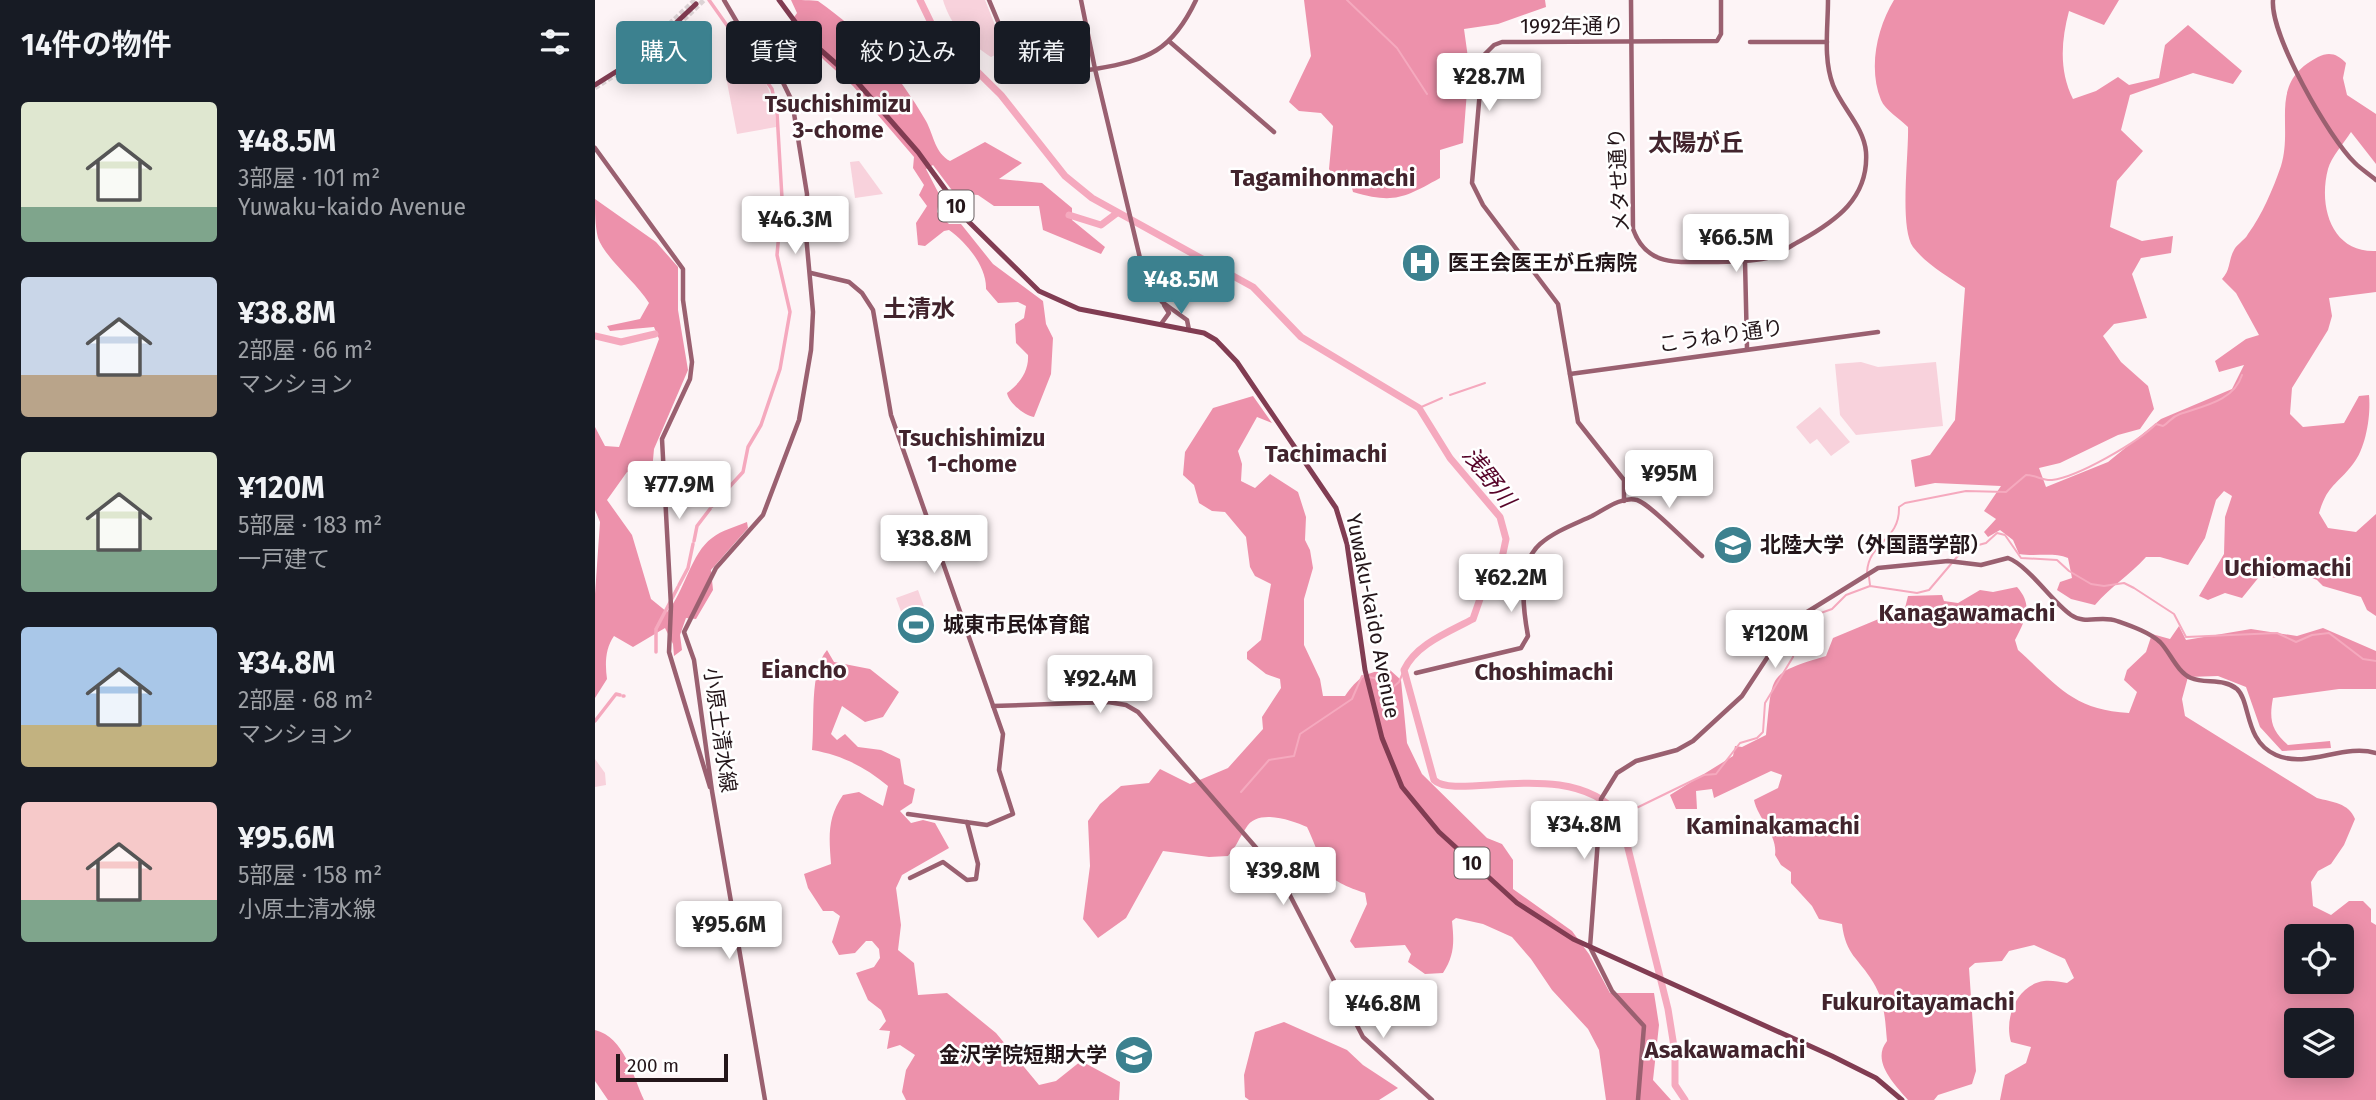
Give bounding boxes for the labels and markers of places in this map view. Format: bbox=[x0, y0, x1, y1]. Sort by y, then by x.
pin: ¥28.7M bbox=[1432, 54, 1546, 113]
pin: ¥46.3M bbox=[738, 196, 852, 256]
pin: ¥66.5M bbox=[1679, 215, 1793, 274]
hospital icon: 医王会医王が丘病院 bbox=[1400, 242, 1442, 284]
place label: 医王会医王が丘病院 bbox=[1448, 250, 1637, 276]
pin: ¥48.5M bbox=[1124, 256, 1238, 316]
pin: ¥95M bbox=[1628, 450, 1710, 510]
pin: ¥77.9M bbox=[622, 462, 736, 521]
pin: ¥38.8M bbox=[877, 516, 991, 575]
school or university icon: 北陸大学（外国語学部） bbox=[1712, 524, 1754, 566]
place label: 北陸大学（外国語学部） bbox=[1760, 532, 1991, 558]
pin: ¥62.2M bbox=[1454, 554, 1568, 614]
sports icon: 城東市民体育館 bbox=[895, 604, 937, 646]
pin: ¥120M bbox=[1726, 610, 1824, 670]
place label: 城東市民体育館 bbox=[943, 612, 1090, 638]
pin: ¥92.4M bbox=[1043, 656, 1157, 715]
pin: ¥34.8M bbox=[1527, 802, 1641, 861]
pin: ¥39.8M bbox=[1226, 848, 1340, 907]
pin: ¥95.6M bbox=[672, 902, 786, 961]
pin: ¥46.8M bbox=[1326, 981, 1440, 1040]
school or university icon: 金沢学院短期大学 bbox=[1113, 1034, 1155, 1076]
place label: 金沢学院短期大学 bbox=[939, 1042, 1107, 1068]

